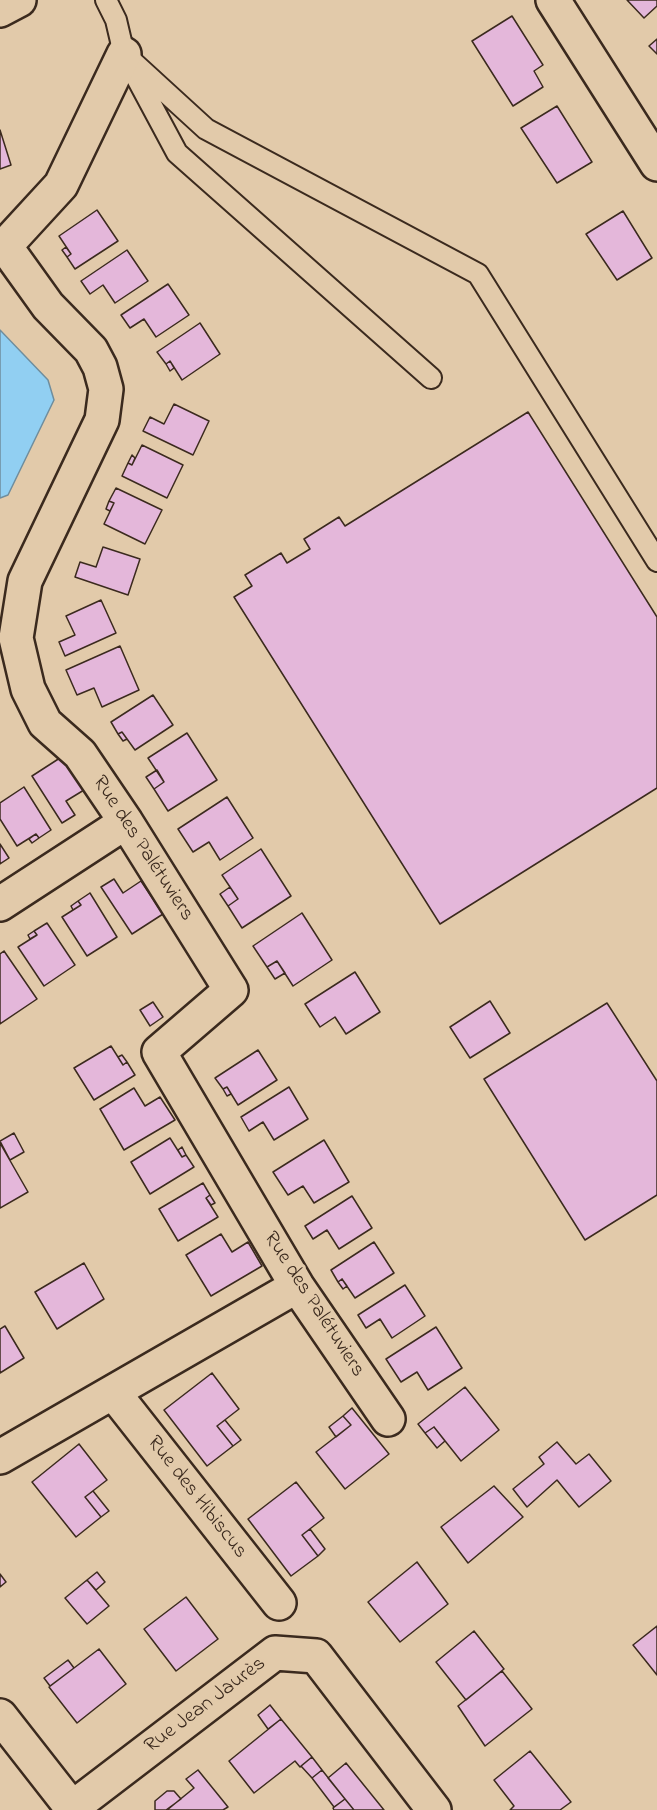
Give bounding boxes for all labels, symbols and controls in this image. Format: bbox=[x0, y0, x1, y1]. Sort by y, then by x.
street label: Rue des Palétuviers bbox=[86, 772, 198, 926]
street label: Rue des Palétuviers bbox=[257, 1228, 369, 1382]
street label: Rue des Hibiscus bbox=[140, 1432, 252, 1564]
street label: Rue Jean Jaurès bbox=[141, 1652, 271, 1760]

